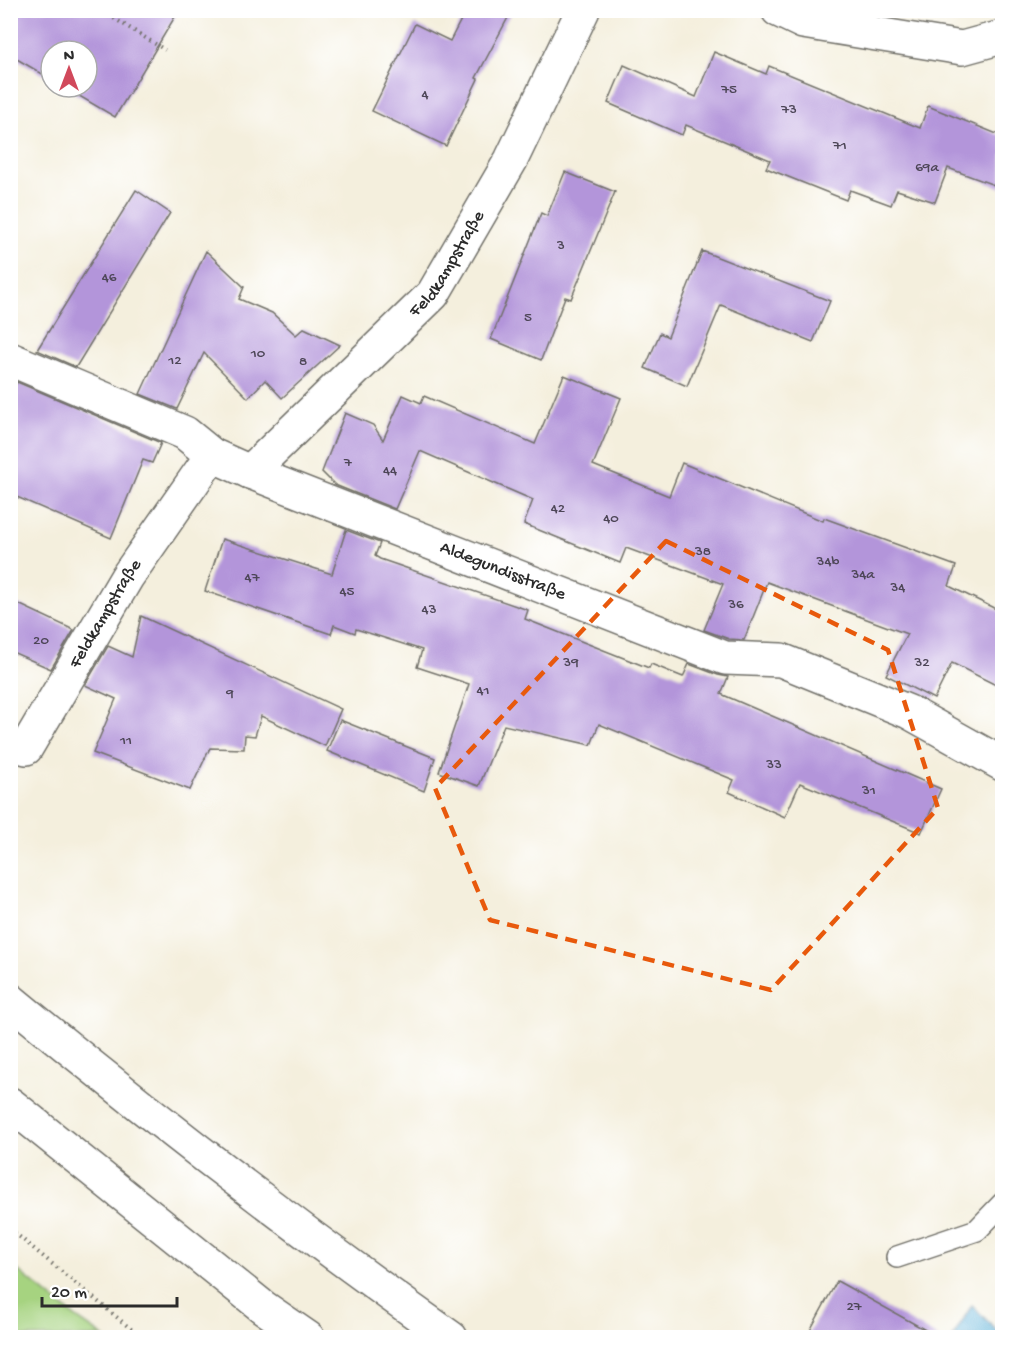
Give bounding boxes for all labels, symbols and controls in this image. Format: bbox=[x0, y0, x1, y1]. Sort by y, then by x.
north arrow bbox=[39, 39, 99, 99]
text: N bbox=[64, 48, 75, 67]
house number: 75 bbox=[720, 81, 737, 99]
house number: 4 bbox=[421, 86, 429, 104]
house number: 73 bbox=[780, 101, 797, 119]
house number: 71 bbox=[832, 137, 847, 155]
house number: 69a bbox=[915, 159, 939, 177]
street label: Feldkampstraße bbox=[404, 207, 490, 322]
house number: 3 bbox=[556, 237, 565, 255]
house number: 46 bbox=[102, 269, 117, 287]
house number: 5 bbox=[524, 309, 532, 327]
house number: 10 bbox=[250, 345, 266, 363]
house number: 12 bbox=[167, 352, 182, 370]
house number: 8 bbox=[299, 353, 307, 371]
house number: 7 bbox=[343, 454, 353, 472]
house number: 44 bbox=[383, 462, 397, 480]
house number: 42 bbox=[551, 500, 565, 518]
house number: 40 bbox=[603, 510, 619, 528]
street label: Aldegundisstraße bbox=[437, 537, 569, 605]
house number: 38 bbox=[694, 543, 711, 561]
house number: 34b bbox=[816, 553, 839, 571]
street label: Feldkampstraße bbox=[64, 555, 147, 673]
house number: 34a bbox=[850, 566, 875, 584]
house number: 47 bbox=[245, 569, 261, 587]
house number: 34 bbox=[890, 579, 905, 597]
house number: 45 bbox=[340, 583, 355, 601]
house number: 36 bbox=[727, 596, 744, 614]
house number: 43 bbox=[422, 601, 437, 619]
house number: 20 bbox=[33, 632, 49, 650]
house number: 39 bbox=[562, 654, 579, 672]
house number: 32 bbox=[913, 654, 930, 672]
house number: 41 bbox=[476, 682, 490, 700]
house number: 9 bbox=[225, 685, 234, 703]
house number: 11 bbox=[119, 732, 132, 750]
house number: 33 bbox=[765, 756, 782, 774]
house number: 31 bbox=[861, 782, 876, 800]
scale bar bbox=[42, 1270, 177, 1308]
text: 20 m bbox=[51, 1283, 87, 1304]
house number: 27 bbox=[846, 1298, 863, 1316]

